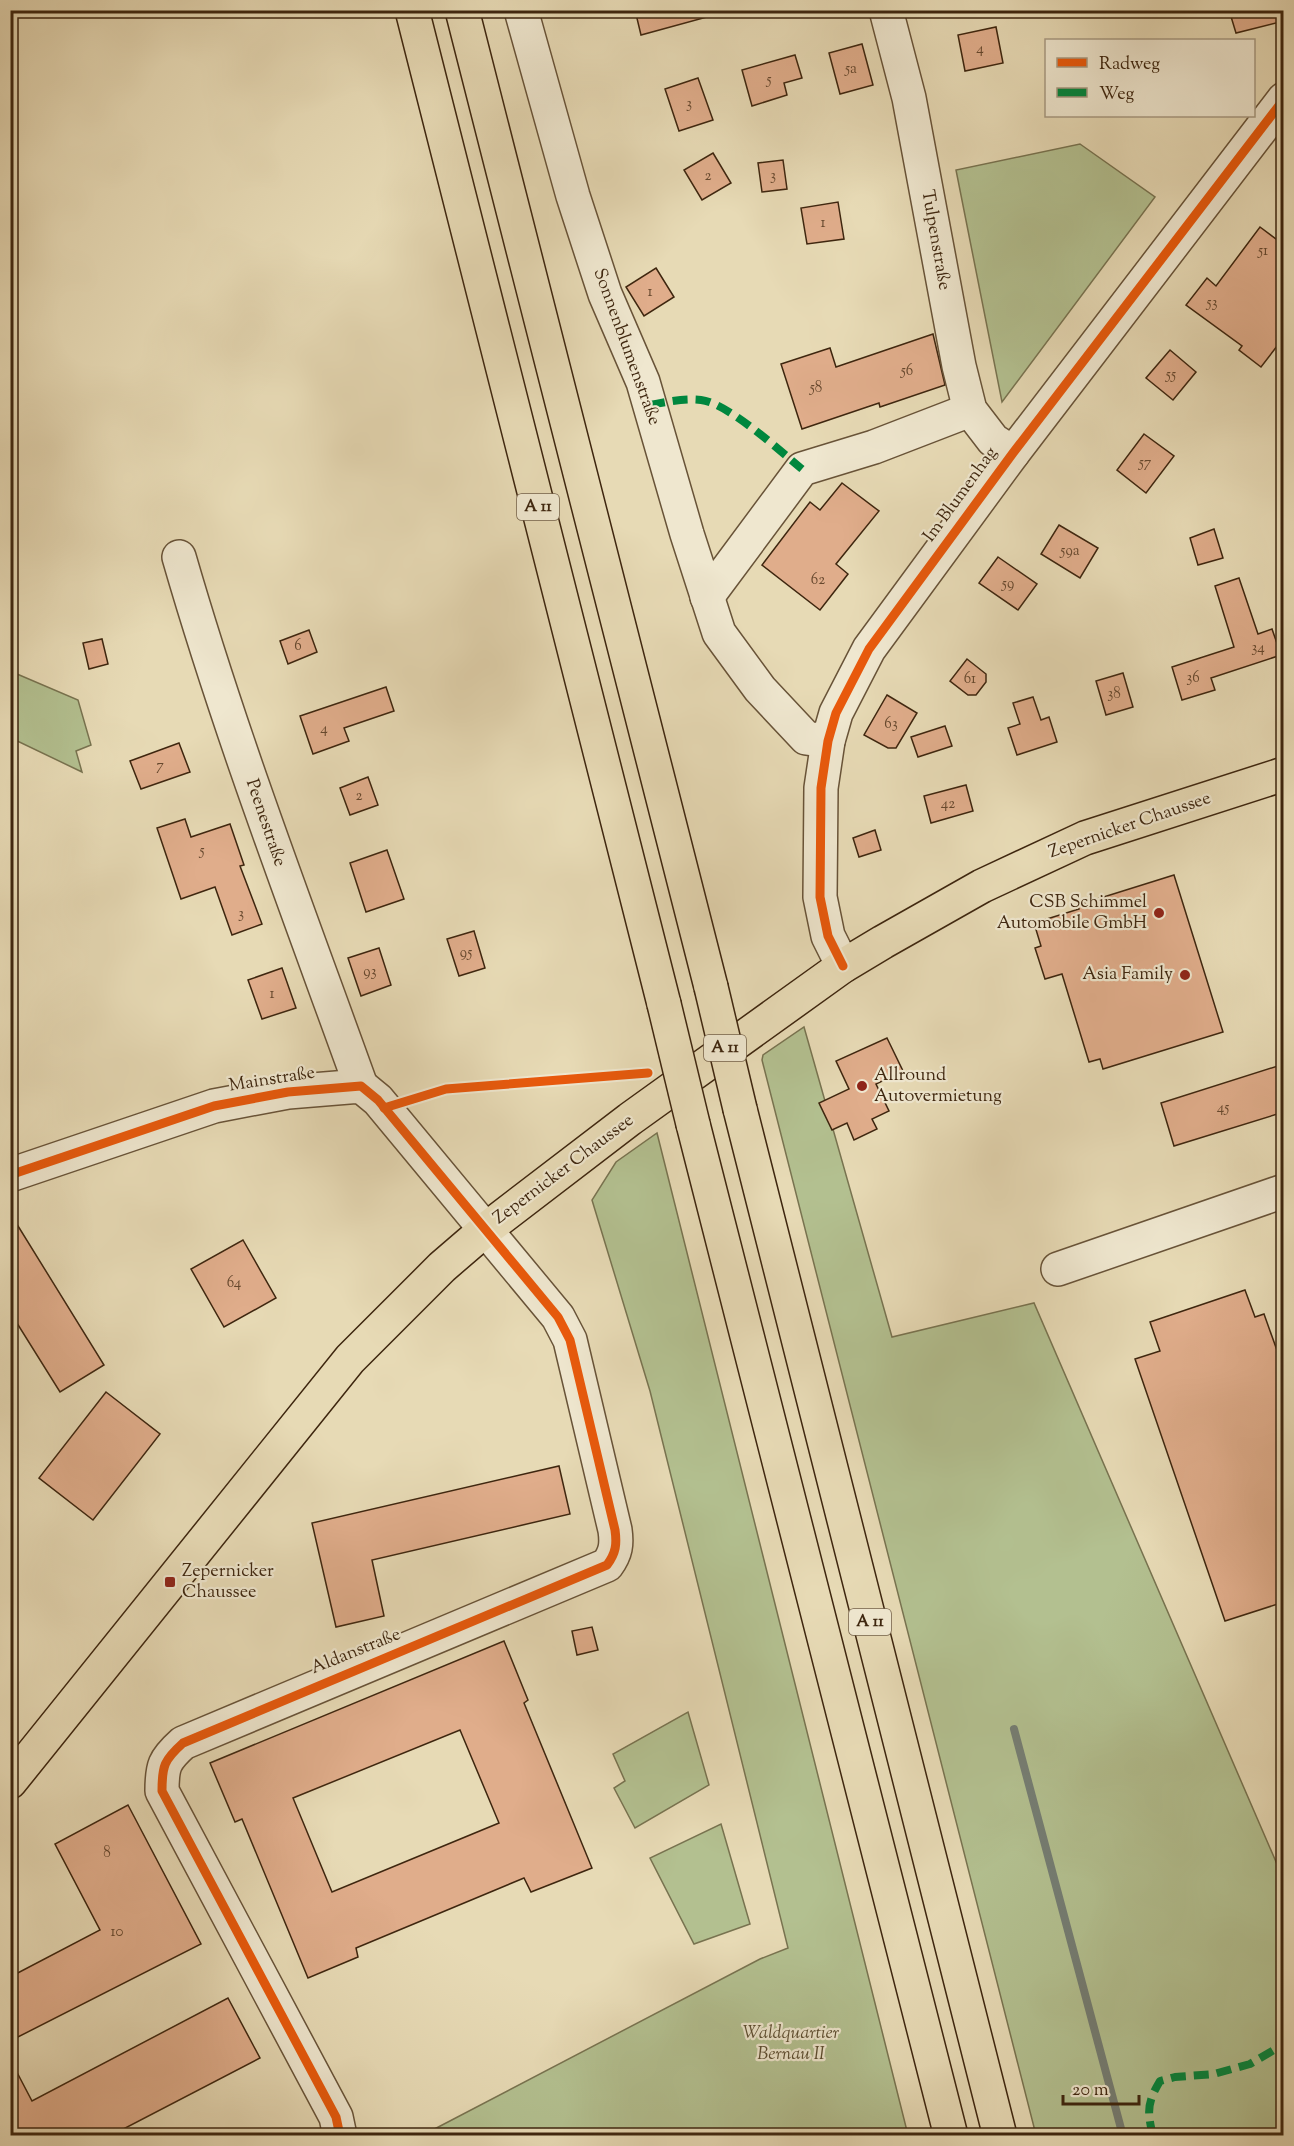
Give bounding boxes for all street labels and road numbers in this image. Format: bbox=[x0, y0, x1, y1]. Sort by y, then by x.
street label: Tulpenstraße bbox=[913, 188, 957, 292]
street label: Sonnenblumenstraße bbox=[586, 265, 666, 429]
street label: Im Blumenhag bbox=[918, 442, 1005, 548]
road number: A 11 bbox=[517, 494, 559, 520]
street label: Peenestraße bbox=[238, 776, 292, 870]
street label: Zepernicker Chaussee bbox=[1045, 786, 1215, 866]
road number: A 11 bbox=[704, 1035, 746, 1061]
street label: Mainstraße bbox=[227, 1060, 317, 1100]
street label: Zepernicker Chaussee bbox=[488, 1108, 640, 1232]
road number: A 11 bbox=[849, 1609, 891, 1635]
street label: Aldanstraße bbox=[307, 1622, 405, 1682]

